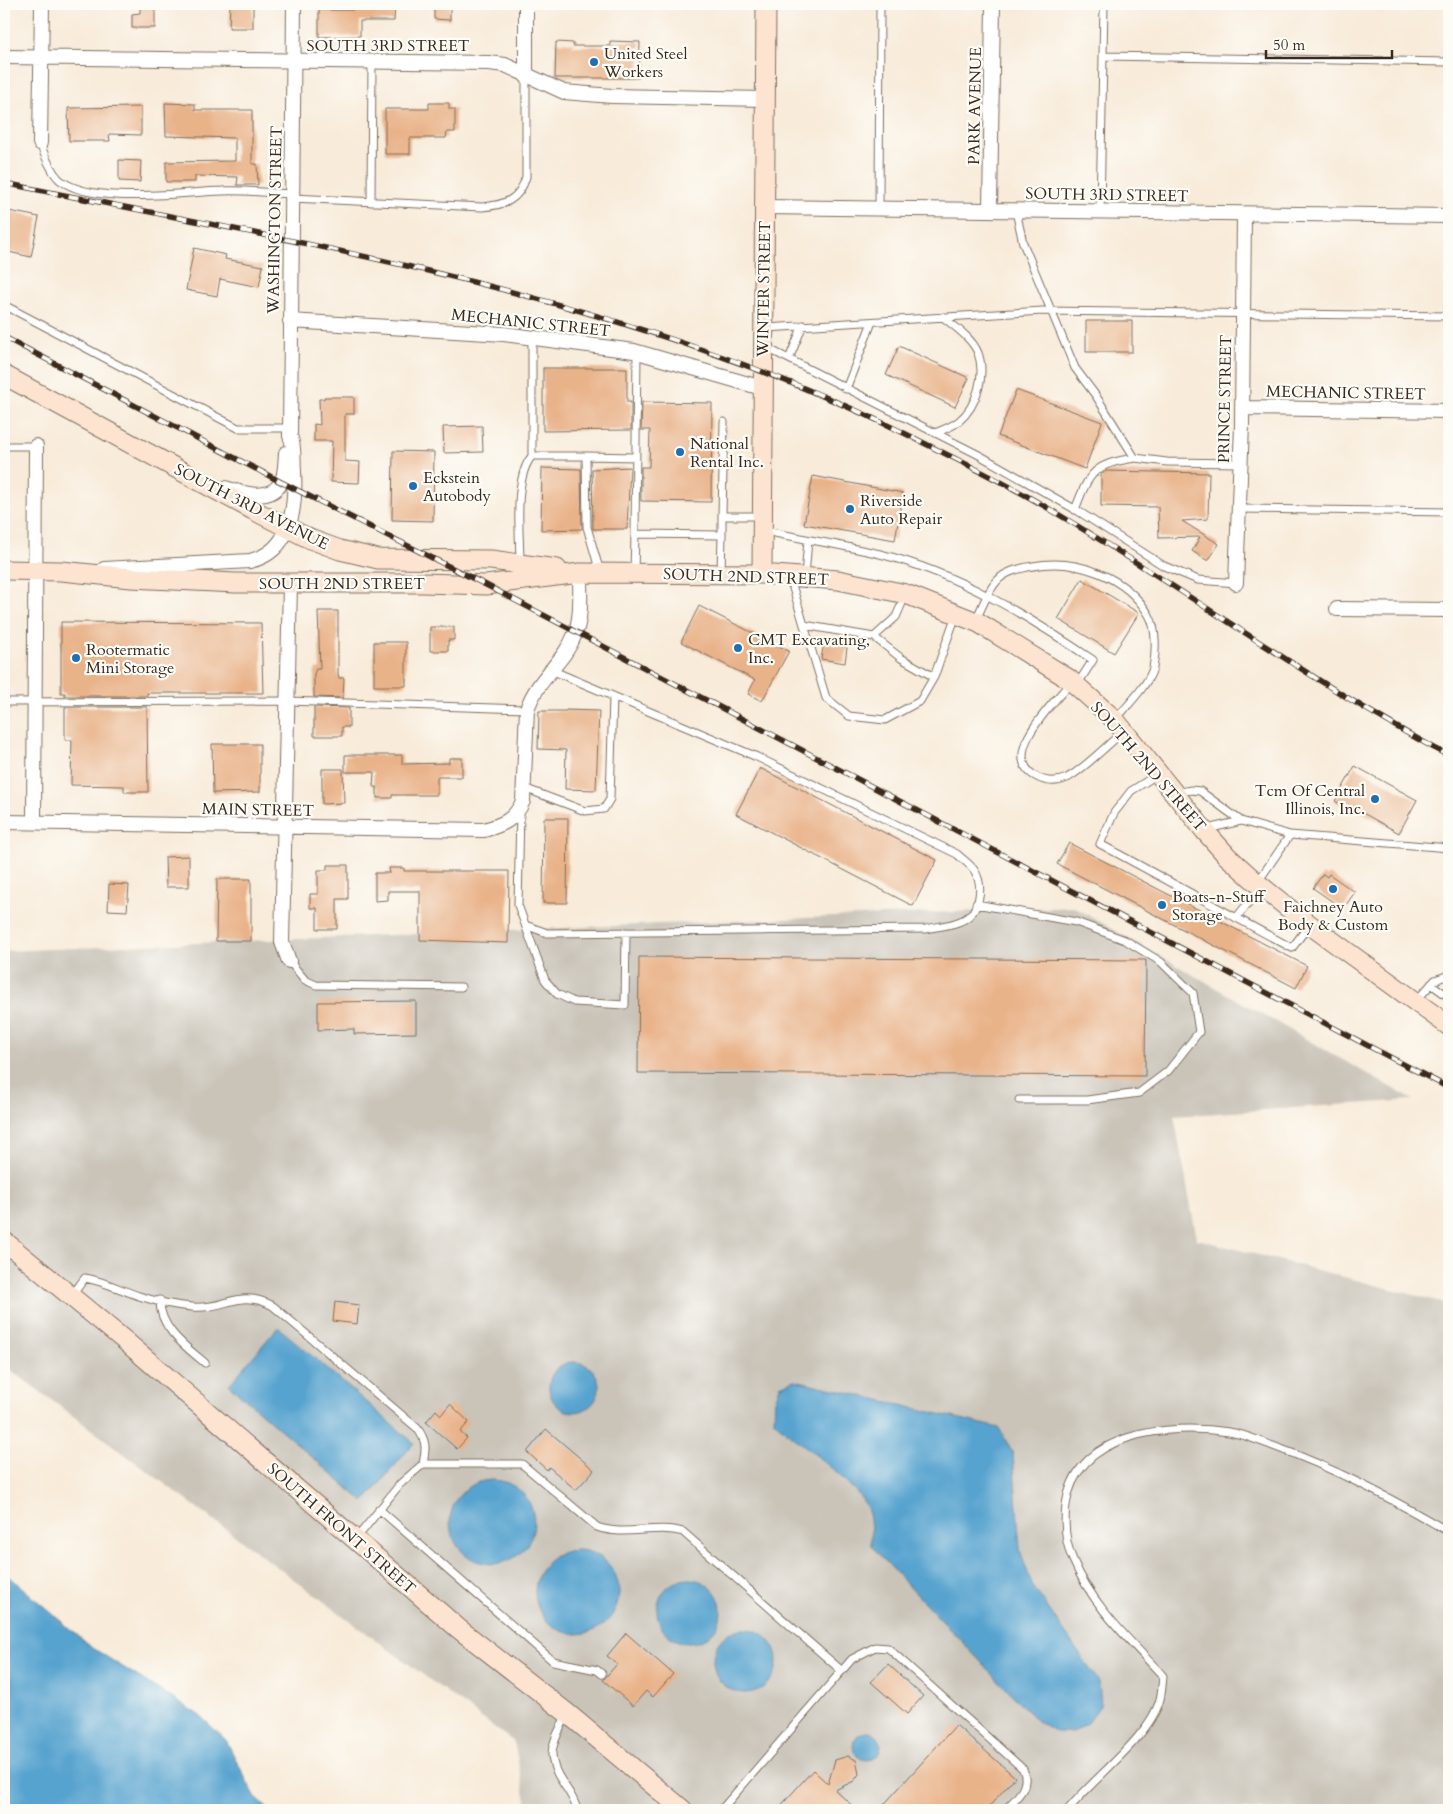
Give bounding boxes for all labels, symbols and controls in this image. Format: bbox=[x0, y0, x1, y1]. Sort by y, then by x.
scale bar bbox=[1266, 28, 1392, 60]
street label: SOUTH 3RD STREET bbox=[306, 35, 470, 57]
text: 50 m bbox=[1273, 35, 1305, 55]
place label: United Steel Workers bbox=[603, 43, 687, 83]
street label: PARK AVENUE bbox=[963, 47, 987, 165]
marker: United Steel Workers bbox=[588, 56, 600, 68]
street label: WASHINGTON STREET bbox=[262, 126, 288, 315]
street label: SOUTH 3RD STREET bbox=[1025, 183, 1189, 207]
street label: WINTER STREET bbox=[752, 221, 776, 358]
street label: MECHANIC STREET bbox=[450, 304, 612, 342]
street label: PRINCE STREET bbox=[1213, 334, 1237, 463]
street label: MECHANIC STREET bbox=[1266, 381, 1426, 405]
place label: National Rental Inc. bbox=[690, 433, 764, 473]
marker: National Rental Inc. bbox=[674, 446, 686, 458]
street label: SOUTH 3RD AVENUE bbox=[171, 458, 333, 555]
place label: Eckstein Autobody bbox=[423, 467, 492, 507]
marker: Eckstein Autobody bbox=[407, 480, 419, 492]
place label: Riverside Auto Repair bbox=[860, 490, 942, 530]
marker: Riverside Auto Repair bbox=[844, 503, 856, 515]
street label: SOUTH 2ND STREET bbox=[663, 563, 829, 591]
street label: SOUTH 2ND STREET bbox=[259, 573, 425, 595]
place label: CMT Excavating, Inc. bbox=[748, 629, 870, 669]
place label: Rootermatic Mini Storage bbox=[86, 639, 174, 679]
marker: CMT Excavating, Inc. bbox=[732, 642, 744, 654]
marker: Rootermatic Mini Storage bbox=[70, 652, 82, 664]
street label: SOUTH 2ND STREET bbox=[1086, 697, 1211, 837]
place label: Tcm Of Central Illinois, Inc. bbox=[1255, 780, 1365, 820]
marker: Tcm Of Central Illinois, Inc. bbox=[1369, 793, 1381, 805]
street label: MAIN STREET bbox=[202, 798, 315, 822]
marker: Faichney Auto Body & Custom bbox=[1327, 883, 1339, 895]
place label: Boats-n-Stuff Storage bbox=[1172, 886, 1266, 926]
place label: Faichney Auto Body & Custom bbox=[1278, 896, 1389, 936]
marker: Boats-n-Stuff Storage bbox=[1156, 899, 1168, 911]
street label: SOUTH FRONT STREET bbox=[262, 1458, 421, 1600]

